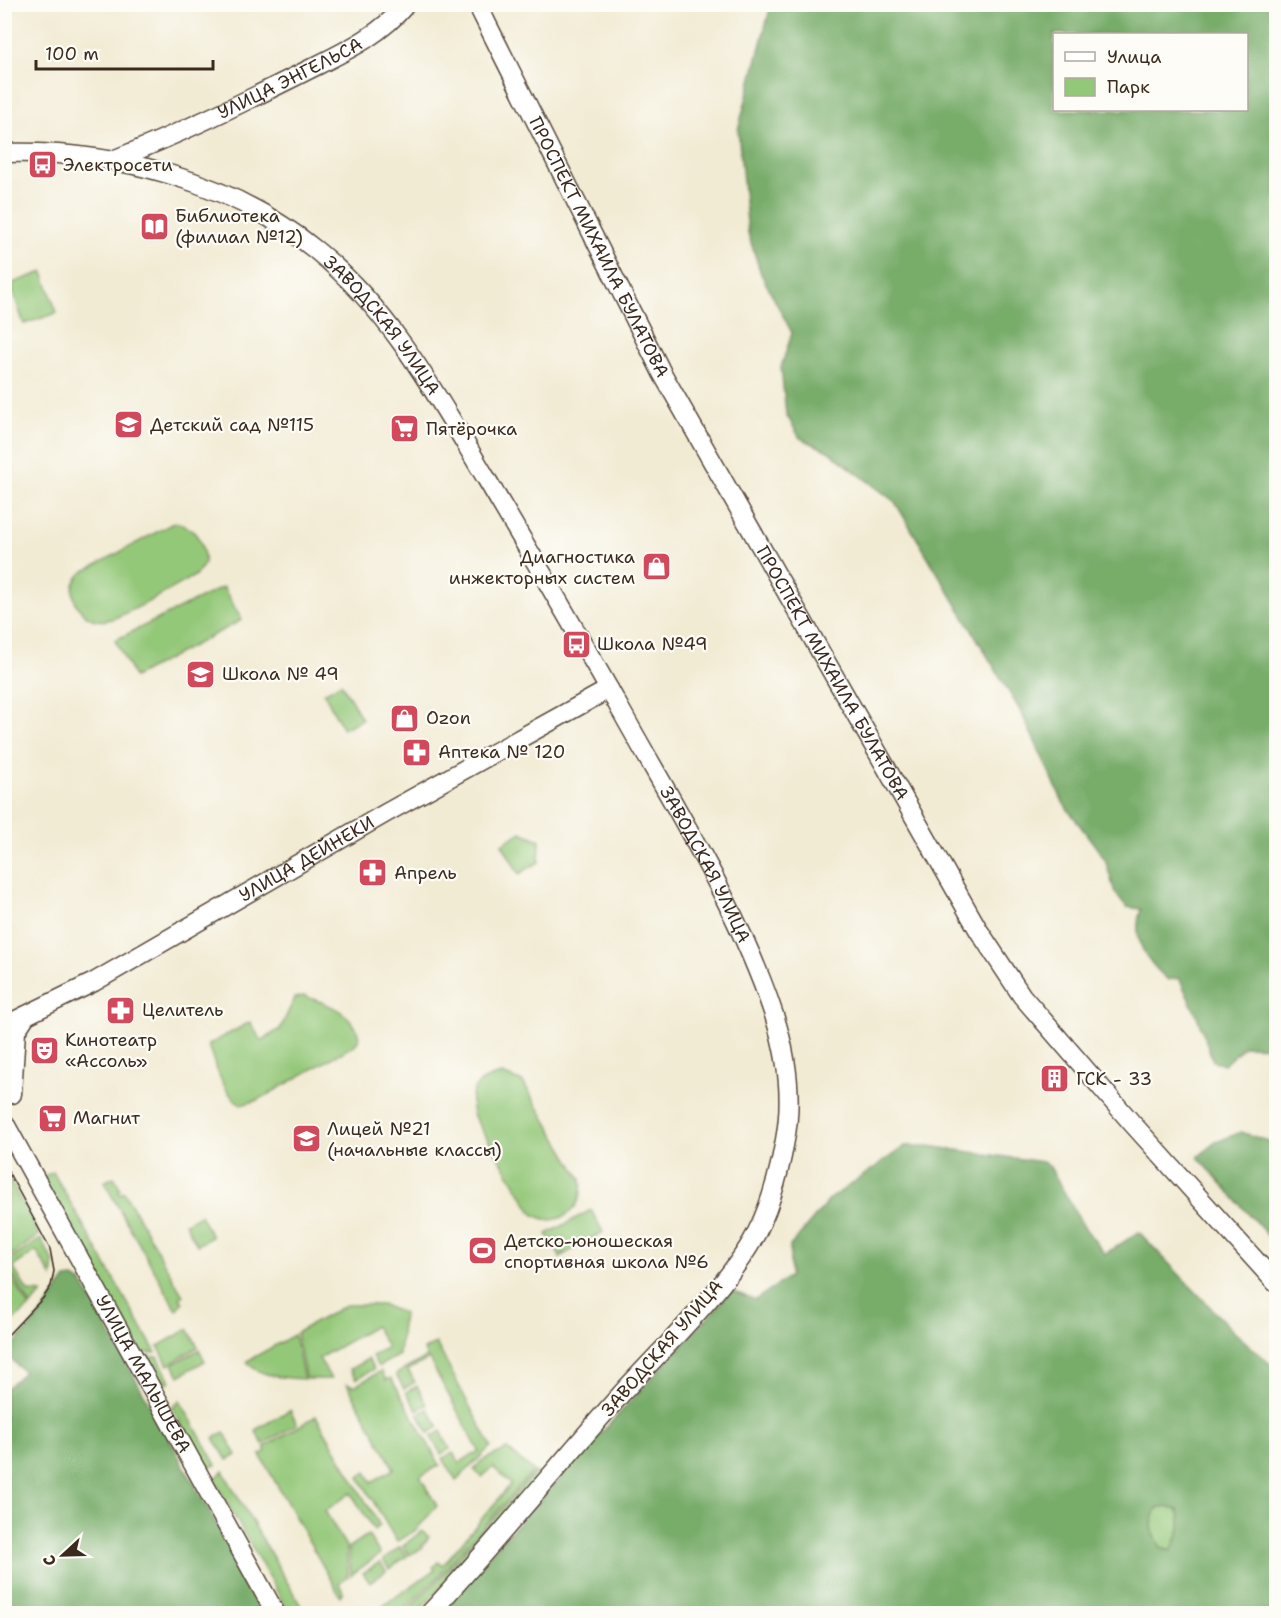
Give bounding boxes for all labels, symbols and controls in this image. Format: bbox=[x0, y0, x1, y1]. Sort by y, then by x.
street label: УЛИЦА ЭНГЕЛЬСА bbox=[214, 32, 367, 125]
scale bar bbox=[36, 33, 213, 71]
legend bbox=[1053, 33, 1248, 111]
text: 100 m bbox=[45, 42, 99, 66]
text: Улица bbox=[1107, 45, 1161, 69]
text: Парк bbox=[1107, 75, 1150, 99]
street label: ПРОСПЕКТ МИХАИЛА БУЛАТОВА bbox=[523, 113, 674, 382]
bus stop icon: Электросети bbox=[26, 149, 58, 181]
place label: Электросети bbox=[63, 153, 173, 177]
place label: Библиотека (филиал №12) bbox=[175, 204, 303, 249]
library icon: Библиотека (филиал №12) bbox=[138, 210, 170, 242]
street label: ЗАВОДСКАЯ УЛИЦА bbox=[318, 250, 445, 400]
school or university icon: Детский сад №115 bbox=[113, 409, 145, 441]
place label: Детский сад №115 bbox=[150, 413, 314, 437]
supermarket icon: Пятёрочка bbox=[389, 413, 421, 445]
place label: Пятёрочка bbox=[426, 417, 517, 441]
street label: ПРОСПЕКТ МИХАИЛА БУЛАТОВА bbox=[751, 542, 914, 805]
place label: Диагностика инжекторных систем bbox=[449, 545, 635, 590]
shop icon: Диагностика инжекторных систем bbox=[640, 551, 672, 583]
bus stop icon: Школа №49 bbox=[560, 628, 592, 660]
place label: Школа №49 bbox=[597, 632, 708, 656]
school or university icon: Школа № 49 bbox=[185, 658, 217, 690]
place label: Школа № 49 bbox=[222, 662, 339, 686]
shop icon: Ozon bbox=[389, 702, 421, 734]
place label: Ozon bbox=[426, 706, 471, 730]
pharmacy icon: Аптека № 120 bbox=[401, 736, 433, 768]
place label: Аптека № 120 bbox=[438, 740, 565, 764]
street label: ЗАВОДСКАЯ УЛИЦА bbox=[654, 782, 756, 947]
street label: УЛИЦА ДЕЙНЕКИ bbox=[235, 810, 379, 907]
pharmacy icon: Апрель bbox=[357, 857, 389, 889]
place label: Апрель bbox=[394, 861, 457, 885]
pharmacy icon: Целитель bbox=[105, 994, 137, 1026]
place label: Целитель bbox=[142, 998, 223, 1022]
place label: Кинотеатр «Ассоль» bbox=[65, 1028, 157, 1073]
theatre icon: Кинотеатр «Ассоль» bbox=[28, 1034, 60, 1066]
building icon: ГСК - 33 bbox=[1039, 1063, 1071, 1095]
place label: ГСК - 33 bbox=[1076, 1067, 1152, 1091]
supermarket icon: Магнит bbox=[36, 1102, 68, 1134]
place label: Магнит bbox=[73, 1106, 141, 1130]
place label: Лицей №21 (начальные классы) bbox=[327, 1117, 502, 1162]
school or university icon: Лицей №21 (начальные классы) bbox=[290, 1123, 322, 1155]
place label: Детско-юношеская спортивная школа №6 bbox=[504, 1229, 709, 1274]
sports icon: Детско-юношеская спортивная школа №6 bbox=[467, 1235, 499, 1267]
street label: ЗАВОДСКАЯ УЛИЦА bbox=[596, 1275, 728, 1421]
street label: УЛИЦА МАЛЫШЕВА bbox=[90, 1291, 197, 1457]
north arrow bbox=[33, 1525, 93, 1585]
text: С bbox=[38, 1552, 61, 1569]

